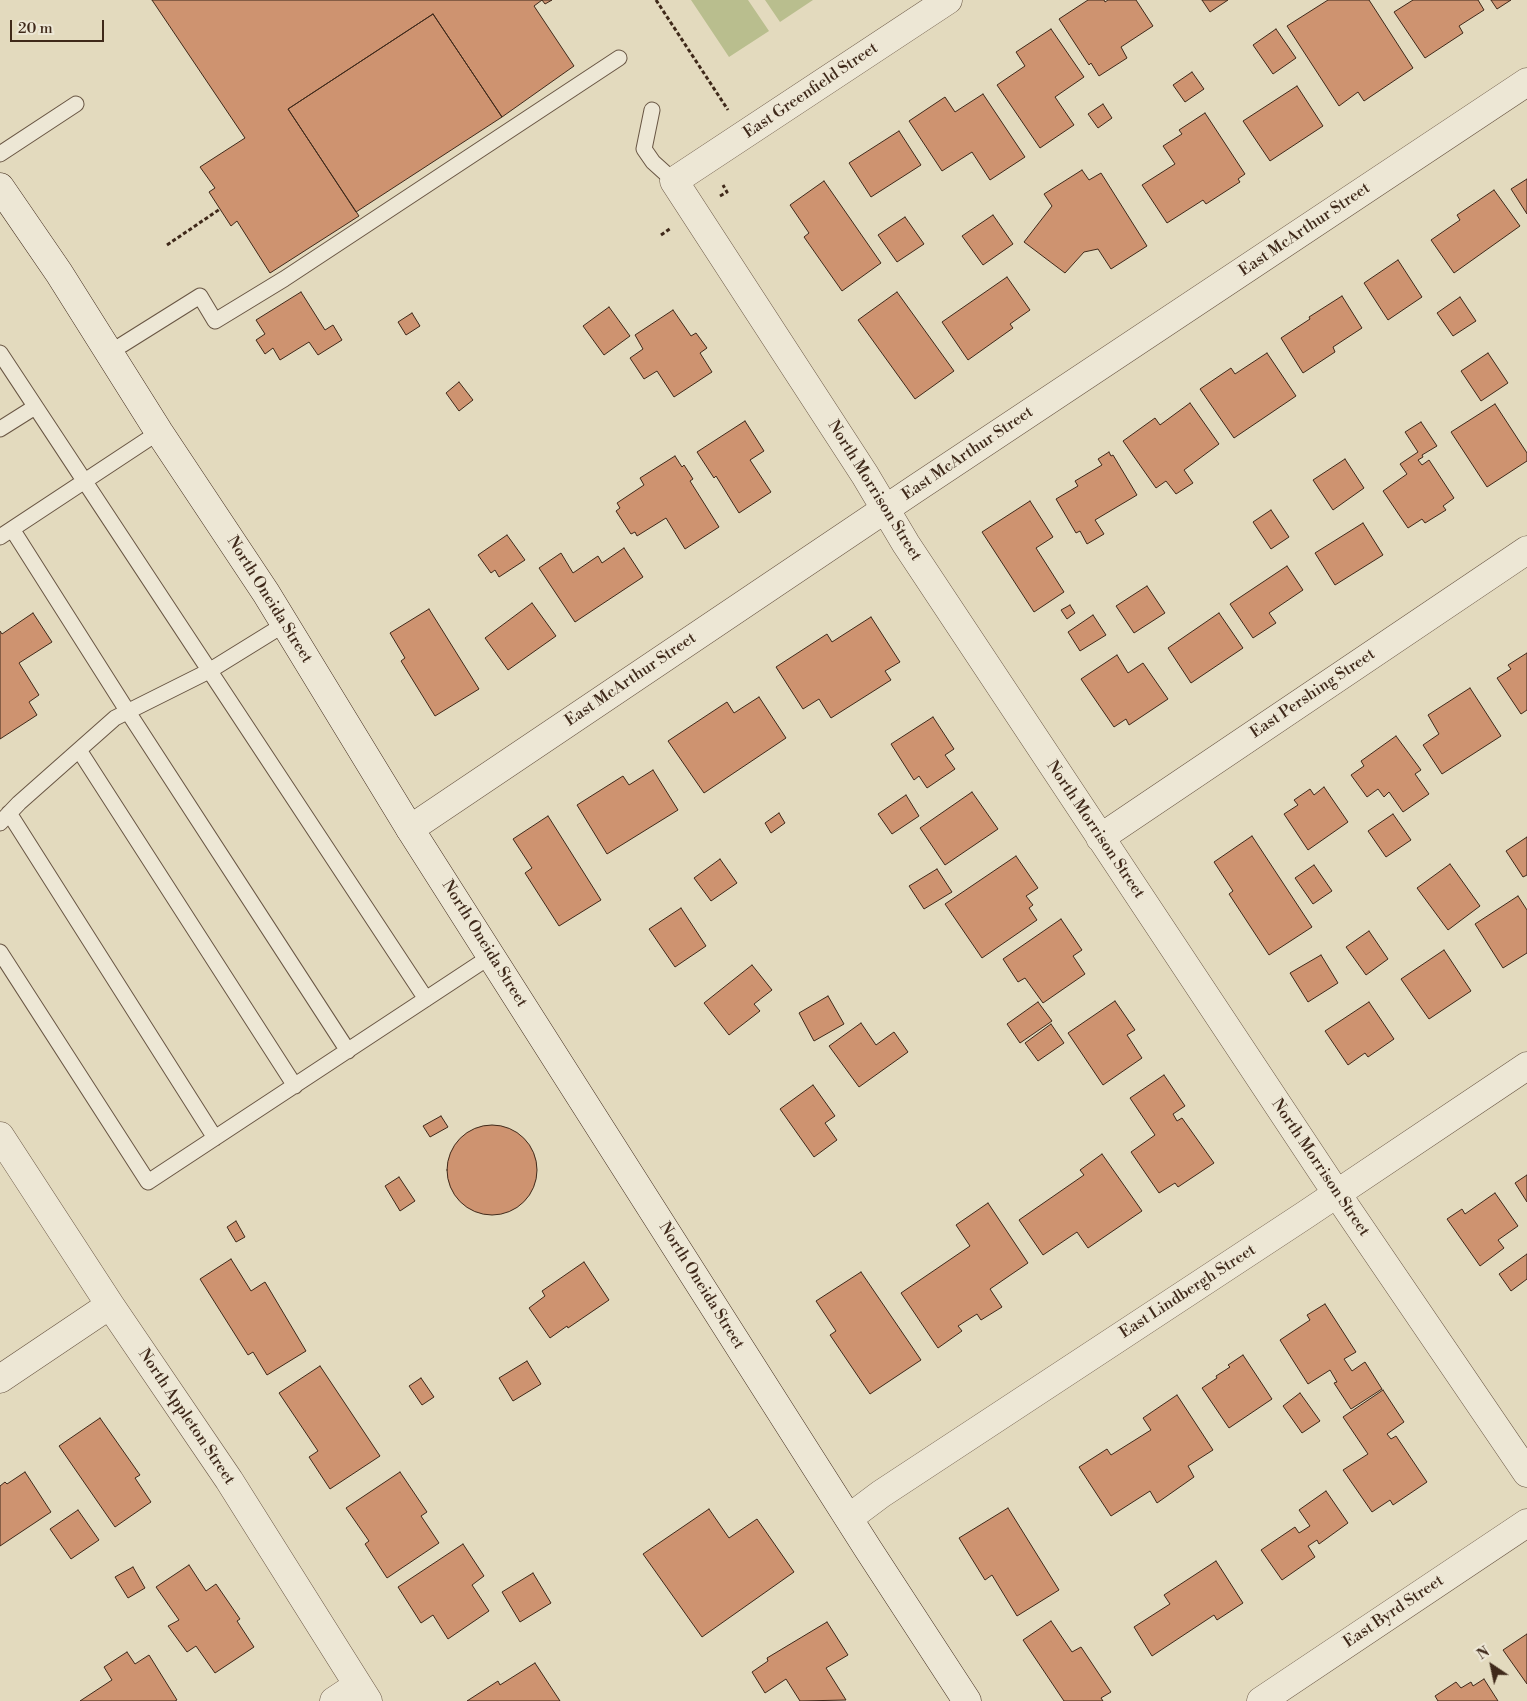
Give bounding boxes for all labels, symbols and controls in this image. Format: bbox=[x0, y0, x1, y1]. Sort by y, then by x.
scale bar bbox=[12, 10, 106, 42]
text: 20 m bbox=[18, 19, 53, 38]
street label: East Greenfield Street bbox=[740, 39, 882, 143]
street label: East McArthur Street bbox=[1236, 179, 1374, 281]
street label: East McArthur Street bbox=[899, 403, 1037, 505]
street label: North Morrison Street bbox=[823, 417, 925, 565]
street label: North Oneida Street bbox=[222, 533, 316, 667]
street label: East McArthur Street bbox=[562, 629, 700, 731]
street label: East Pershing Street bbox=[1247, 645, 1379, 743]
street label: North Morrison Street bbox=[1042, 758, 1148, 902]
street label: North Oneida Street bbox=[437, 877, 531, 1011]
street label: North Morrison Street bbox=[1267, 1096, 1373, 1240]
street label: North Oneida Street bbox=[654, 1219, 748, 1353]
street label: East Lindbergh Street bbox=[1116, 1241, 1260, 1343]
street label: North Appleton Street bbox=[133, 1345, 239, 1489]
street label: East Byrd Street bbox=[1340, 1571, 1448, 1653]
north arrow bbox=[1467, 1641, 1517, 1691]
text: N bbox=[1474, 1643, 1493, 1664]

